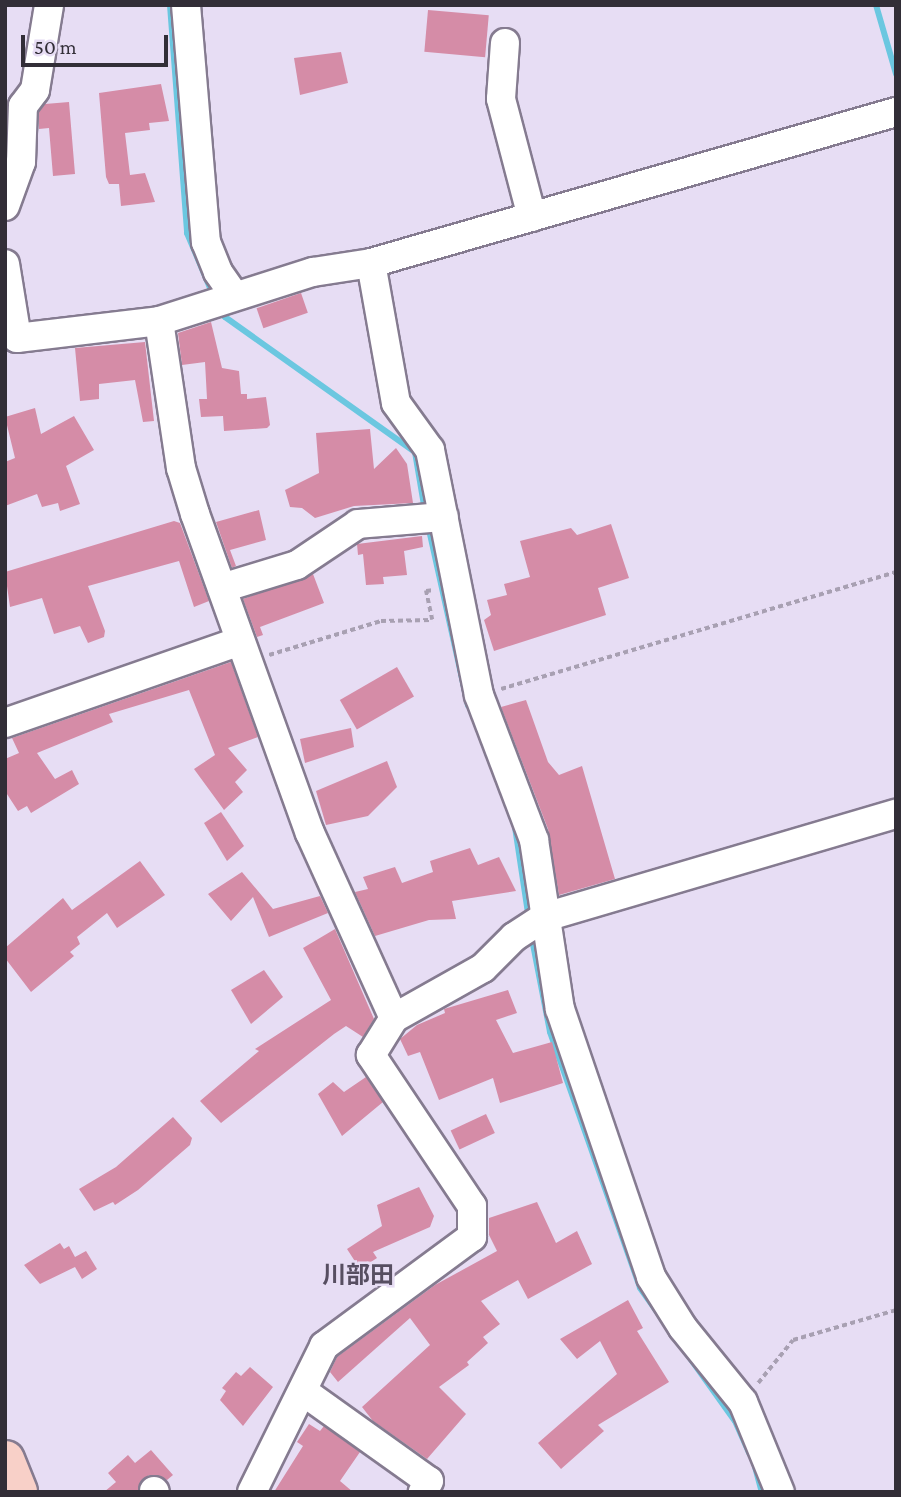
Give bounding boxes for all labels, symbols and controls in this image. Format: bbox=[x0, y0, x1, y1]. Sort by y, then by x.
scale bar bbox=[24, 21, 172, 65]
text: 50 m bbox=[34, 35, 77, 59]
district label: 川部田 bbox=[322, 1261, 394, 1289]

